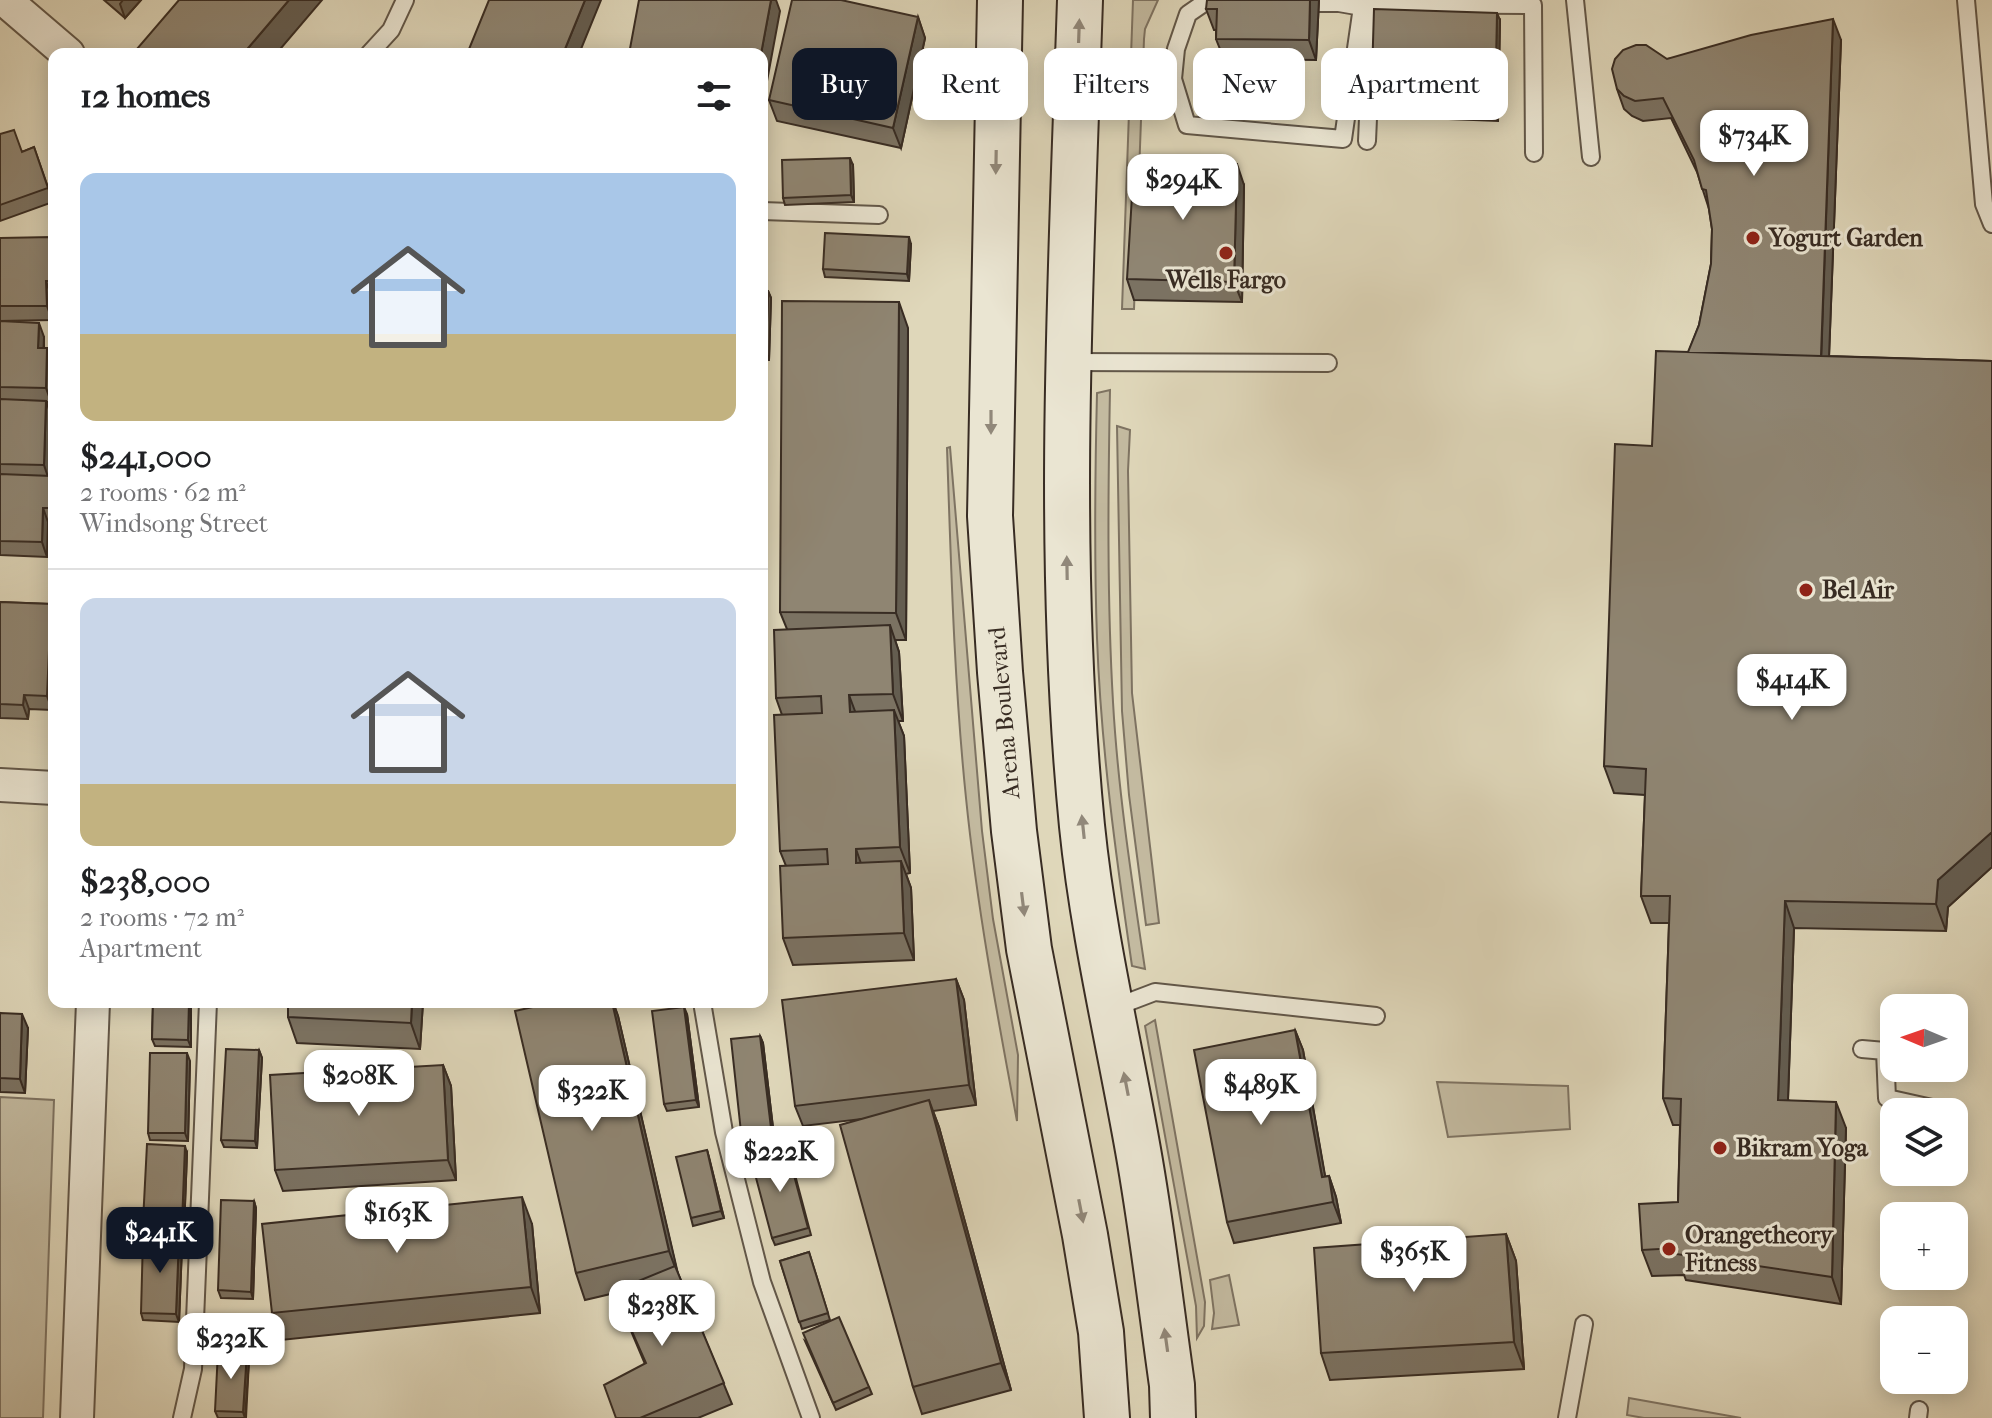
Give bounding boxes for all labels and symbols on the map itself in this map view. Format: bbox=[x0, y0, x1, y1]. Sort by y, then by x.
one-way arrow bbox=[1072, 18, 1085, 43]
pin: $734K bbox=[1698, 110, 1810, 178]
one-way arrow bbox=[990, 150, 1002, 175]
pin: $294K bbox=[1127, 154, 1239, 222]
place label: Yogurt Garden bbox=[1767, 224, 1924, 252]
marker: Yogurt Garden bbox=[1744, 229, 1762, 247]
marker: Wells Fargo bbox=[1217, 244, 1235, 262]
place label: Wells Fargo bbox=[1165, 266, 1286, 294]
one-way arrow bbox=[985, 410, 997, 435]
one-way arrow bbox=[1061, 555, 1074, 580]
place label: Bel Air bbox=[1822, 576, 1895, 604]
marker: Bel Air bbox=[1797, 581, 1815, 599]
street label: Arena Boulevard bbox=[982, 625, 1026, 801]
pin: $414K bbox=[1736, 654, 1848, 722]
one-way arrow bbox=[1076, 814, 1089, 839]
one-way arrow bbox=[1017, 892, 1030, 917]
north arrow bbox=[1880, 994, 1968, 1082]
pin: $208K bbox=[303, 1050, 415, 1118]
pin: $489K bbox=[1205, 1059, 1317, 1127]
pin: $322K bbox=[536, 1065, 648, 1133]
one-way arrow bbox=[1119, 1071, 1131, 1096]
pin: $222K bbox=[724, 1126, 836, 1194]
place label: Bikram Yoga bbox=[1736, 1134, 1869, 1162]
marker: Bikram Yoga bbox=[1711, 1139, 1729, 1157]
pin: $163K bbox=[341, 1187, 453, 1255]
one-way arrow bbox=[1075, 1199, 1087, 1224]
pin: $241K bbox=[104, 1207, 216, 1275]
place label: Orangetheory Fitness bbox=[1684, 1221, 1834, 1277]
pin: $365K bbox=[1358, 1226, 1470, 1294]
marker: Orangetheory Fitness bbox=[1660, 1240, 1678, 1258]
pin: $238K bbox=[606, 1280, 718, 1348]
pin: $232K bbox=[175, 1313, 287, 1381]
one-way arrow bbox=[1159, 1328, 1172, 1353]

